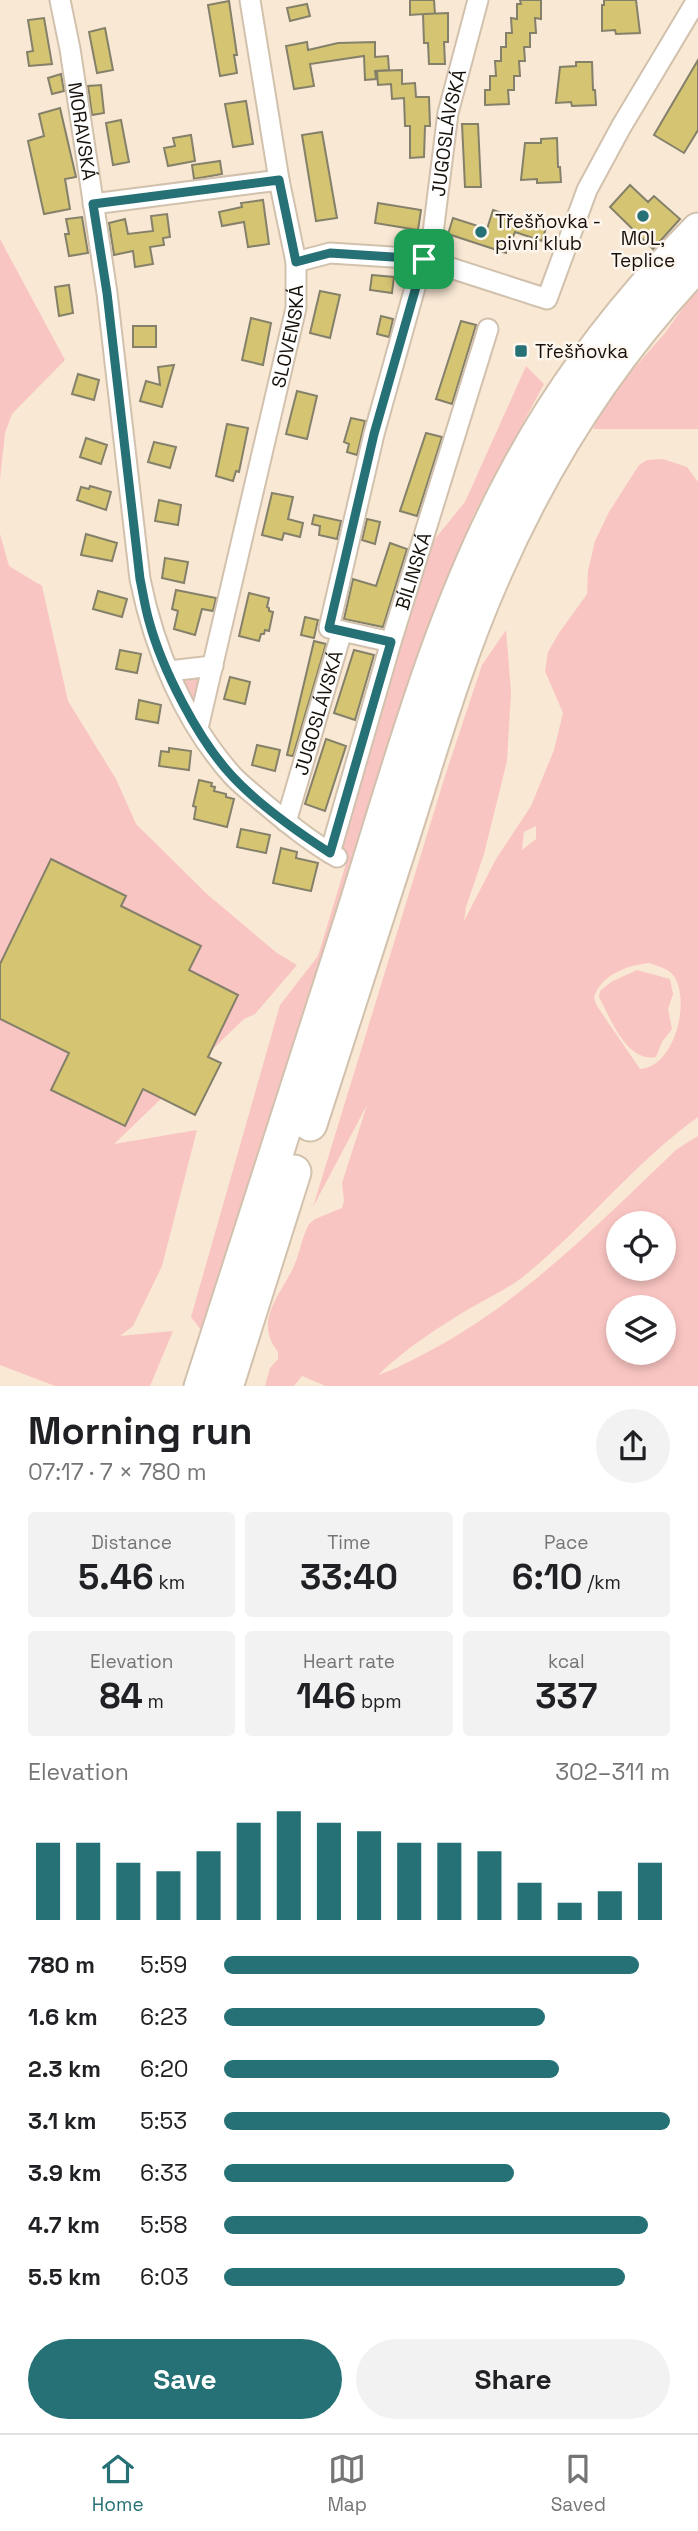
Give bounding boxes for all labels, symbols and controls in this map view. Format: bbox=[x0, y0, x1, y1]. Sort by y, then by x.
street label: JUGOSLÁVSKÁ bbox=[425, 66, 472, 198]
street label: MORAVSKÁ bbox=[63, 80, 102, 182]
marker: MOL, Teplice bbox=[635, 208, 651, 224]
place label: Třešňovka - pivní klub bbox=[495, 209, 601, 256]
marker: Třešňovka - pivní klub bbox=[473, 224, 489, 240]
place label: MOL, Teplice bbox=[611, 226, 675, 273]
pin bbox=[394, 229, 454, 289]
icon: arrive bbox=[405, 240, 443, 278]
street label: SLOVENSKÁ bbox=[265, 285, 309, 390]
place label: Třešňovka bbox=[535, 339, 628, 364]
marker: Třešňovka bbox=[513, 343, 529, 359]
street label: BÍLINSKÁ bbox=[389, 529, 437, 613]
street label: JUGOSLÁVSKÁ bbox=[288, 647, 348, 778]
map controls bbox=[606, 1211, 676, 1365]
button: locate bbox=[606, 1211, 676, 1281]
button: layers bbox=[606, 1295, 676, 1365]
text: Morning run bbox=[28, 1407, 253, 1455]
button: share bbox=[596, 1409, 670, 1483]
text: 07:17 · 7 × 780 m bbox=[28, 1457, 207, 1487]
text: Distance bbox=[91, 1530, 172, 1555]
text: Time bbox=[327, 1530, 371, 1555]
text: Pace bbox=[544, 1530, 589, 1555]
text: 5.46 bbox=[78, 1555, 154, 1599]
text: 33:40 bbox=[300, 1555, 398, 1599]
text: 6:10 bbox=[512, 1555, 582, 1599]
text: km bbox=[154, 1570, 185, 1595]
text: /km bbox=[582, 1570, 621, 1595]
text: Elevation bbox=[90, 1649, 173, 1674]
text: Heart rate bbox=[303, 1649, 395, 1674]
text: kcal bbox=[548, 1649, 585, 1674]
text: 84 bbox=[99, 1674, 143, 1718]
text: 146 bbox=[296, 1674, 356, 1718]
text: 337 bbox=[535, 1674, 597, 1718]
text: m bbox=[143, 1689, 164, 1714]
text: bpm bbox=[356, 1689, 402, 1714]
text: Elevation bbox=[28, 1757, 129, 1787]
text: 302–311 m bbox=[555, 1757, 670, 1787]
text: 780 m bbox=[28, 1950, 95, 1980]
text: 5:59 bbox=[140, 1950, 187, 1980]
text: 1.6 km bbox=[28, 2002, 98, 2032]
text: 6:23 bbox=[140, 2002, 188, 2032]
text: 2.3 km bbox=[28, 2054, 101, 2084]
text: 6:20 bbox=[140, 2054, 189, 2084]
text: 3.1 km bbox=[28, 2106, 97, 2136]
text: 5:53 bbox=[140, 2106, 187, 2136]
text: 3.9 km bbox=[28, 2158, 101, 2188]
text: 6:33 bbox=[140, 2158, 188, 2188]
text: 4.7 km bbox=[28, 2210, 100, 2240]
text: 5:58 bbox=[140, 2210, 188, 2240]
text: 5.5 km bbox=[28, 2262, 101, 2292]
text: 6:03 bbox=[140, 2262, 189, 2292]
button: Save bbox=[28, 2339, 342, 2419]
button: Share bbox=[356, 2339, 670, 2419]
tab: Home bbox=[92, 2450, 144, 2517]
tab: Map bbox=[327, 2450, 367, 2517]
tab: Saved bbox=[551, 2450, 606, 2517]

